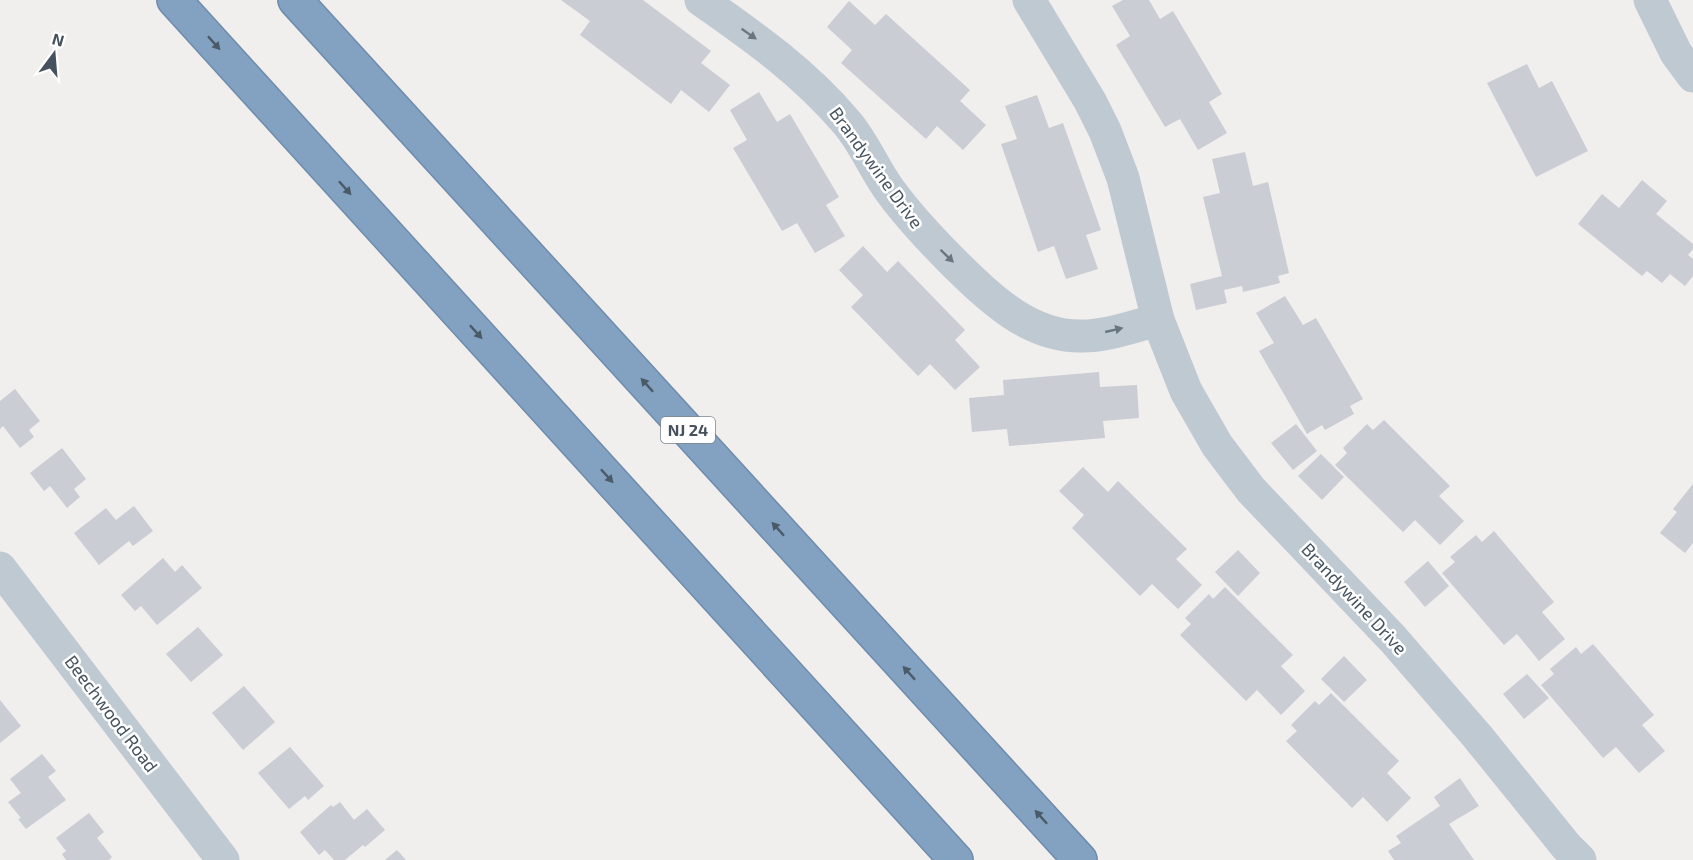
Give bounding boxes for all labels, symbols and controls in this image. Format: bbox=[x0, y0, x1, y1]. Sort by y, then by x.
north arrow bbox=[24, 24, 84, 84]
text: N bbox=[50, 28, 66, 50]
one-way arrow bbox=[740, 28, 756, 40]
one-way arrow bbox=[207, 36, 221, 51]
street label: Brandywine Drive bbox=[825, 102, 928, 232]
one-way arrow bbox=[338, 180, 352, 195]
one-way arrow bbox=[939, 248, 953, 262]
one-way arrow bbox=[469, 324, 482, 339]
one-way arrow bbox=[1105, 325, 1124, 335]
one-way arrow bbox=[640, 378, 654, 392]
road number: NJ 24 bbox=[661, 417, 715, 443]
one-way arrow bbox=[600, 468, 613, 483]
one-way arrow bbox=[771, 521, 785, 536]
street label: Brandywine Drive bbox=[1297, 538, 1412, 659]
street label: Beechwood Road bbox=[61, 651, 163, 776]
one-way arrow bbox=[903, 666, 917, 680]
one-way arrow bbox=[1035, 810, 1048, 825]

